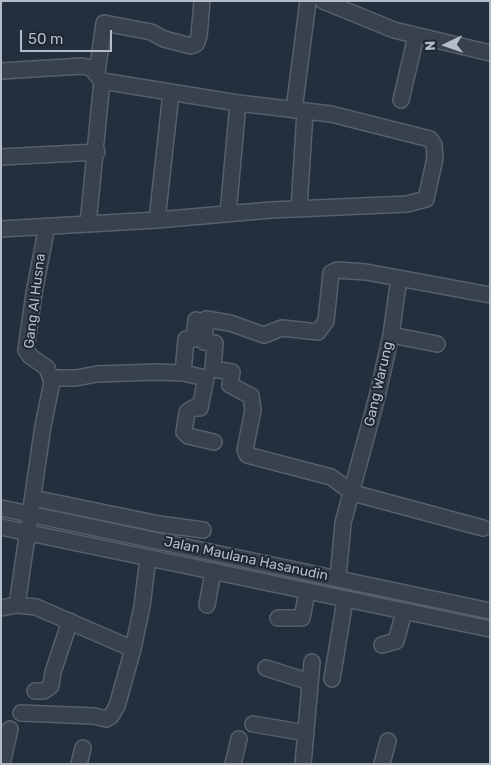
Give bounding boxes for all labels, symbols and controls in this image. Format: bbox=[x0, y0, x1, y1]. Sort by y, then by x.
scale bar bbox=[22, 20, 115, 52]
north arrow bbox=[421, 20, 471, 70]
text: 50 m bbox=[28, 30, 63, 48]
text: N bbox=[422, 40, 439, 51]
street label: Gang Al Husna bbox=[21, 253, 49, 349]
street label: Gang Warung bbox=[361, 340, 397, 428]
street label: Jalan Maulana Hasanudin bbox=[162, 533, 330, 585]

